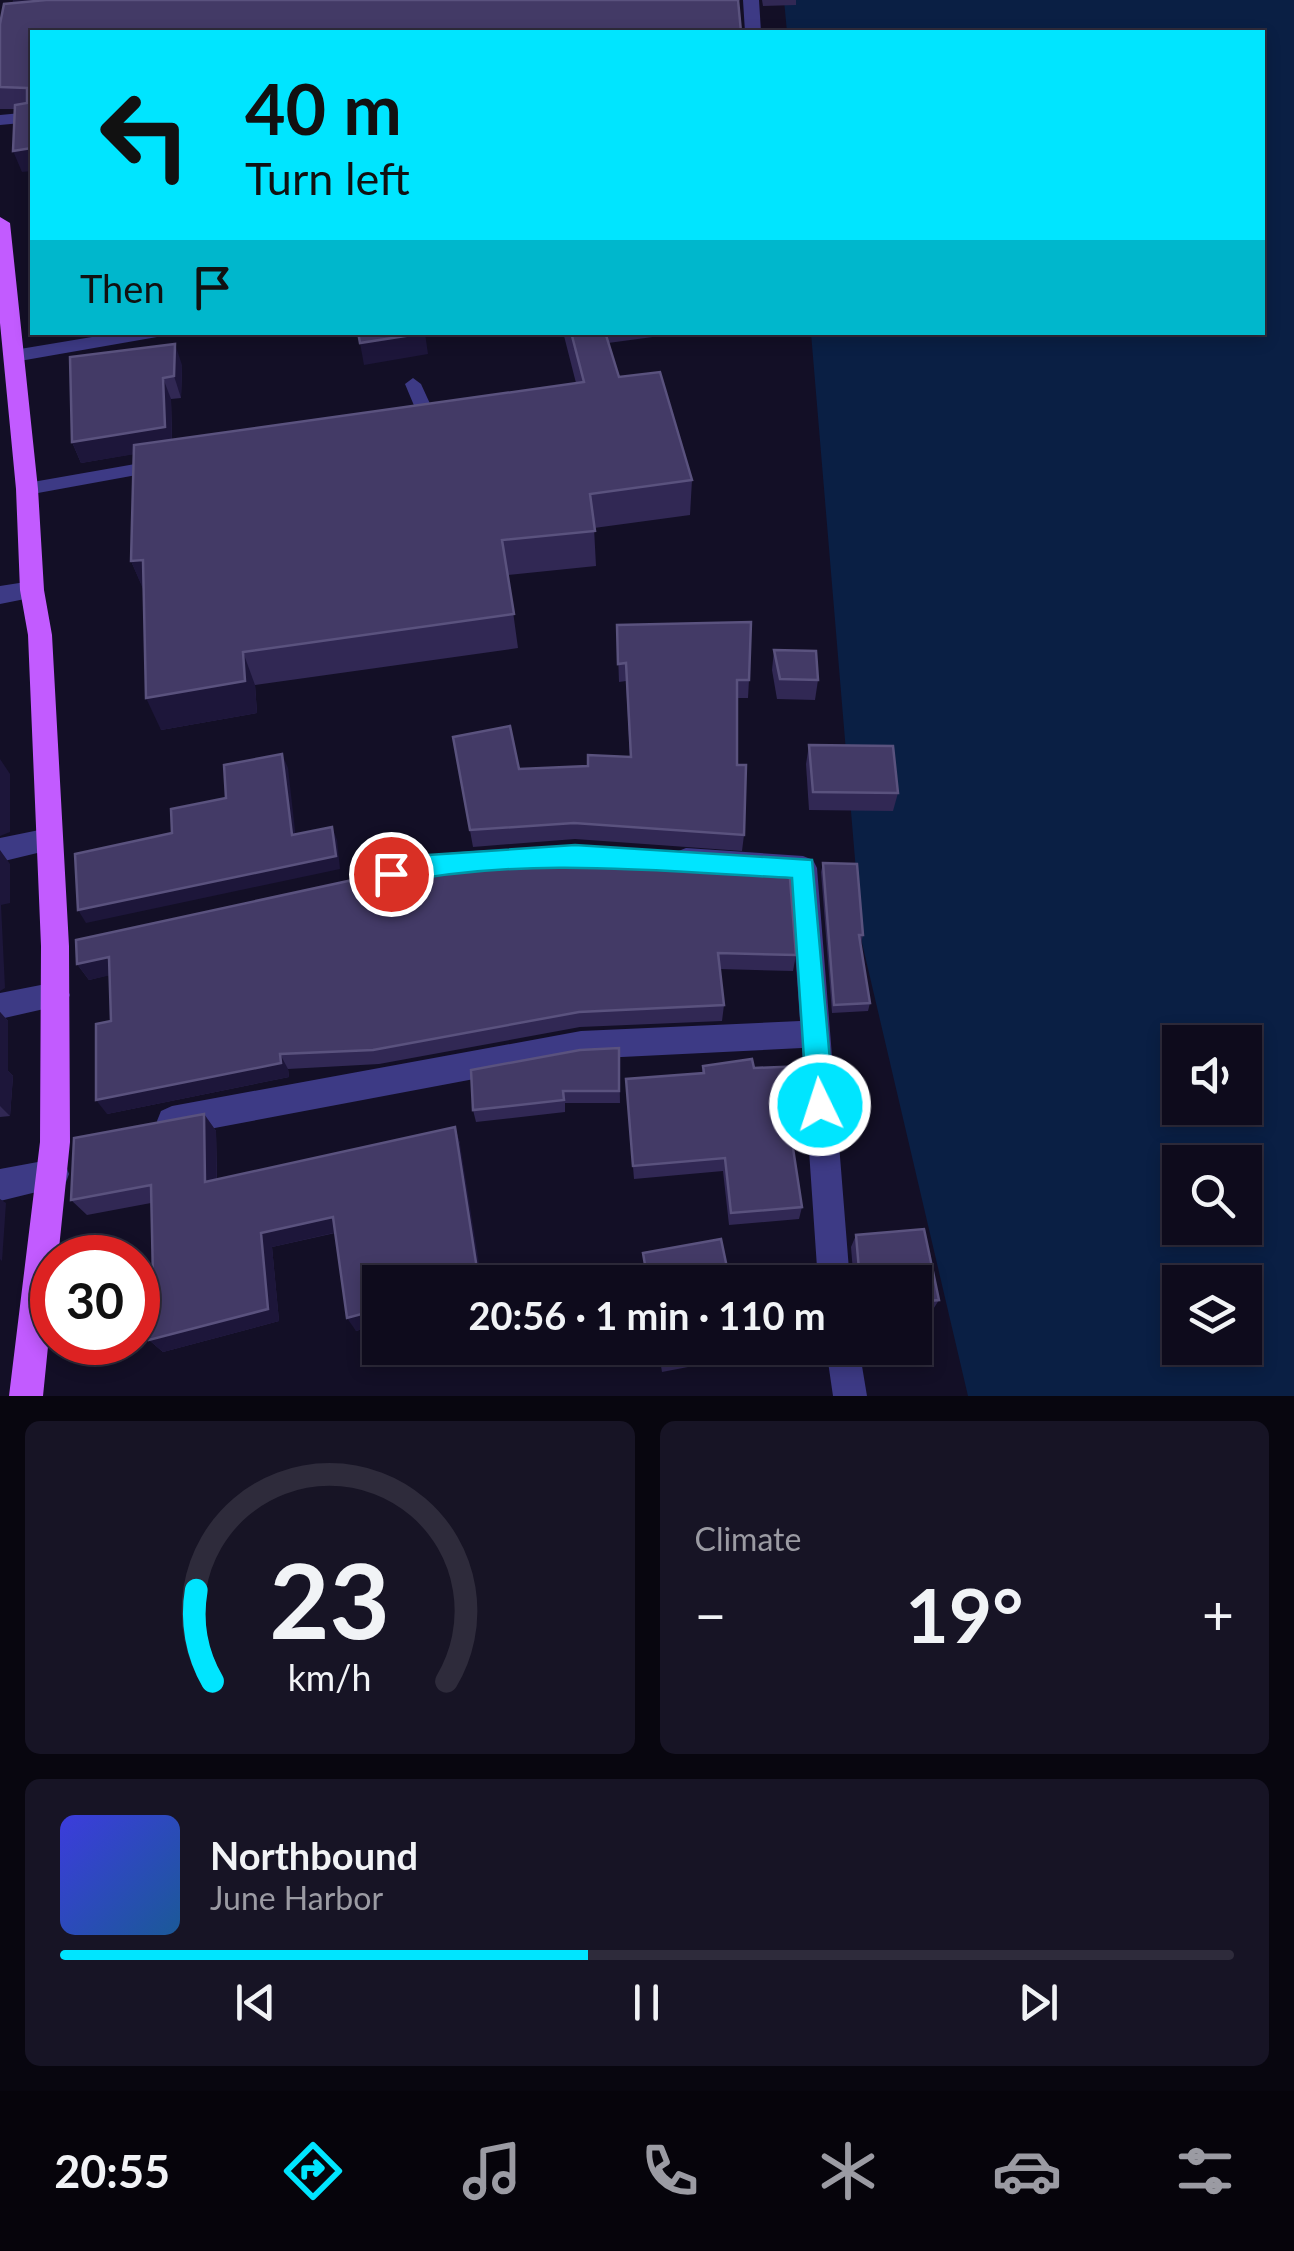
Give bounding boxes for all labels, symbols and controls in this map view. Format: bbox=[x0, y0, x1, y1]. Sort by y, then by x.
text: 40 m bbox=[245, 66, 402, 150]
icon: left bbox=[80, 70, 210, 200]
text: Turn left bbox=[245, 151, 410, 205]
icon: arrive bbox=[185, 260, 240, 315]
text: Then bbox=[80, 265, 165, 311]
pin bbox=[349, 832, 434, 917]
icon: arrive bbox=[364, 847, 419, 902]
map controls bbox=[1162, 1025, 1262, 1365]
button: sound bbox=[1162, 1025, 1262, 1125]
position arrow bbox=[768, 1053, 872, 1157]
button: search bbox=[1162, 1145, 1262, 1245]
speed limit sign: 30 bbox=[30, 1235, 160, 1365]
button: layers bbox=[1162, 1265, 1262, 1365]
text: 20:56 · 1 min · 110 m bbox=[468, 1292, 826, 1338]
text: Climate bbox=[695, 1519, 801, 1558]
text: 23 bbox=[269, 1536, 390, 1661]
text: 19° bbox=[905, 1569, 1023, 1659]
text: − bbox=[695, 1581, 726, 1647]
text: + bbox=[1202, 1581, 1234, 1647]
text: km/h bbox=[288, 1656, 372, 1699]
text: Northbound bbox=[210, 1832, 418, 1878]
text: June Harbor bbox=[210, 1878, 383, 1917]
icon: previous bbox=[228, 1975, 283, 2030]
icon: pause bbox=[619, 1975, 674, 2030]
icon: next bbox=[1011, 1975, 1066, 2030]
icon: directions bbox=[278, 2136, 348, 2206]
icon: music bbox=[457, 2136, 527, 2206]
icon: phone bbox=[635, 2136, 705, 2206]
icon: climate bbox=[813, 2136, 883, 2206]
icon: car bbox=[992, 2136, 1062, 2206]
icon: filters bbox=[1170, 2136, 1240, 2206]
text: 20:55 bbox=[54, 2144, 170, 2198]

